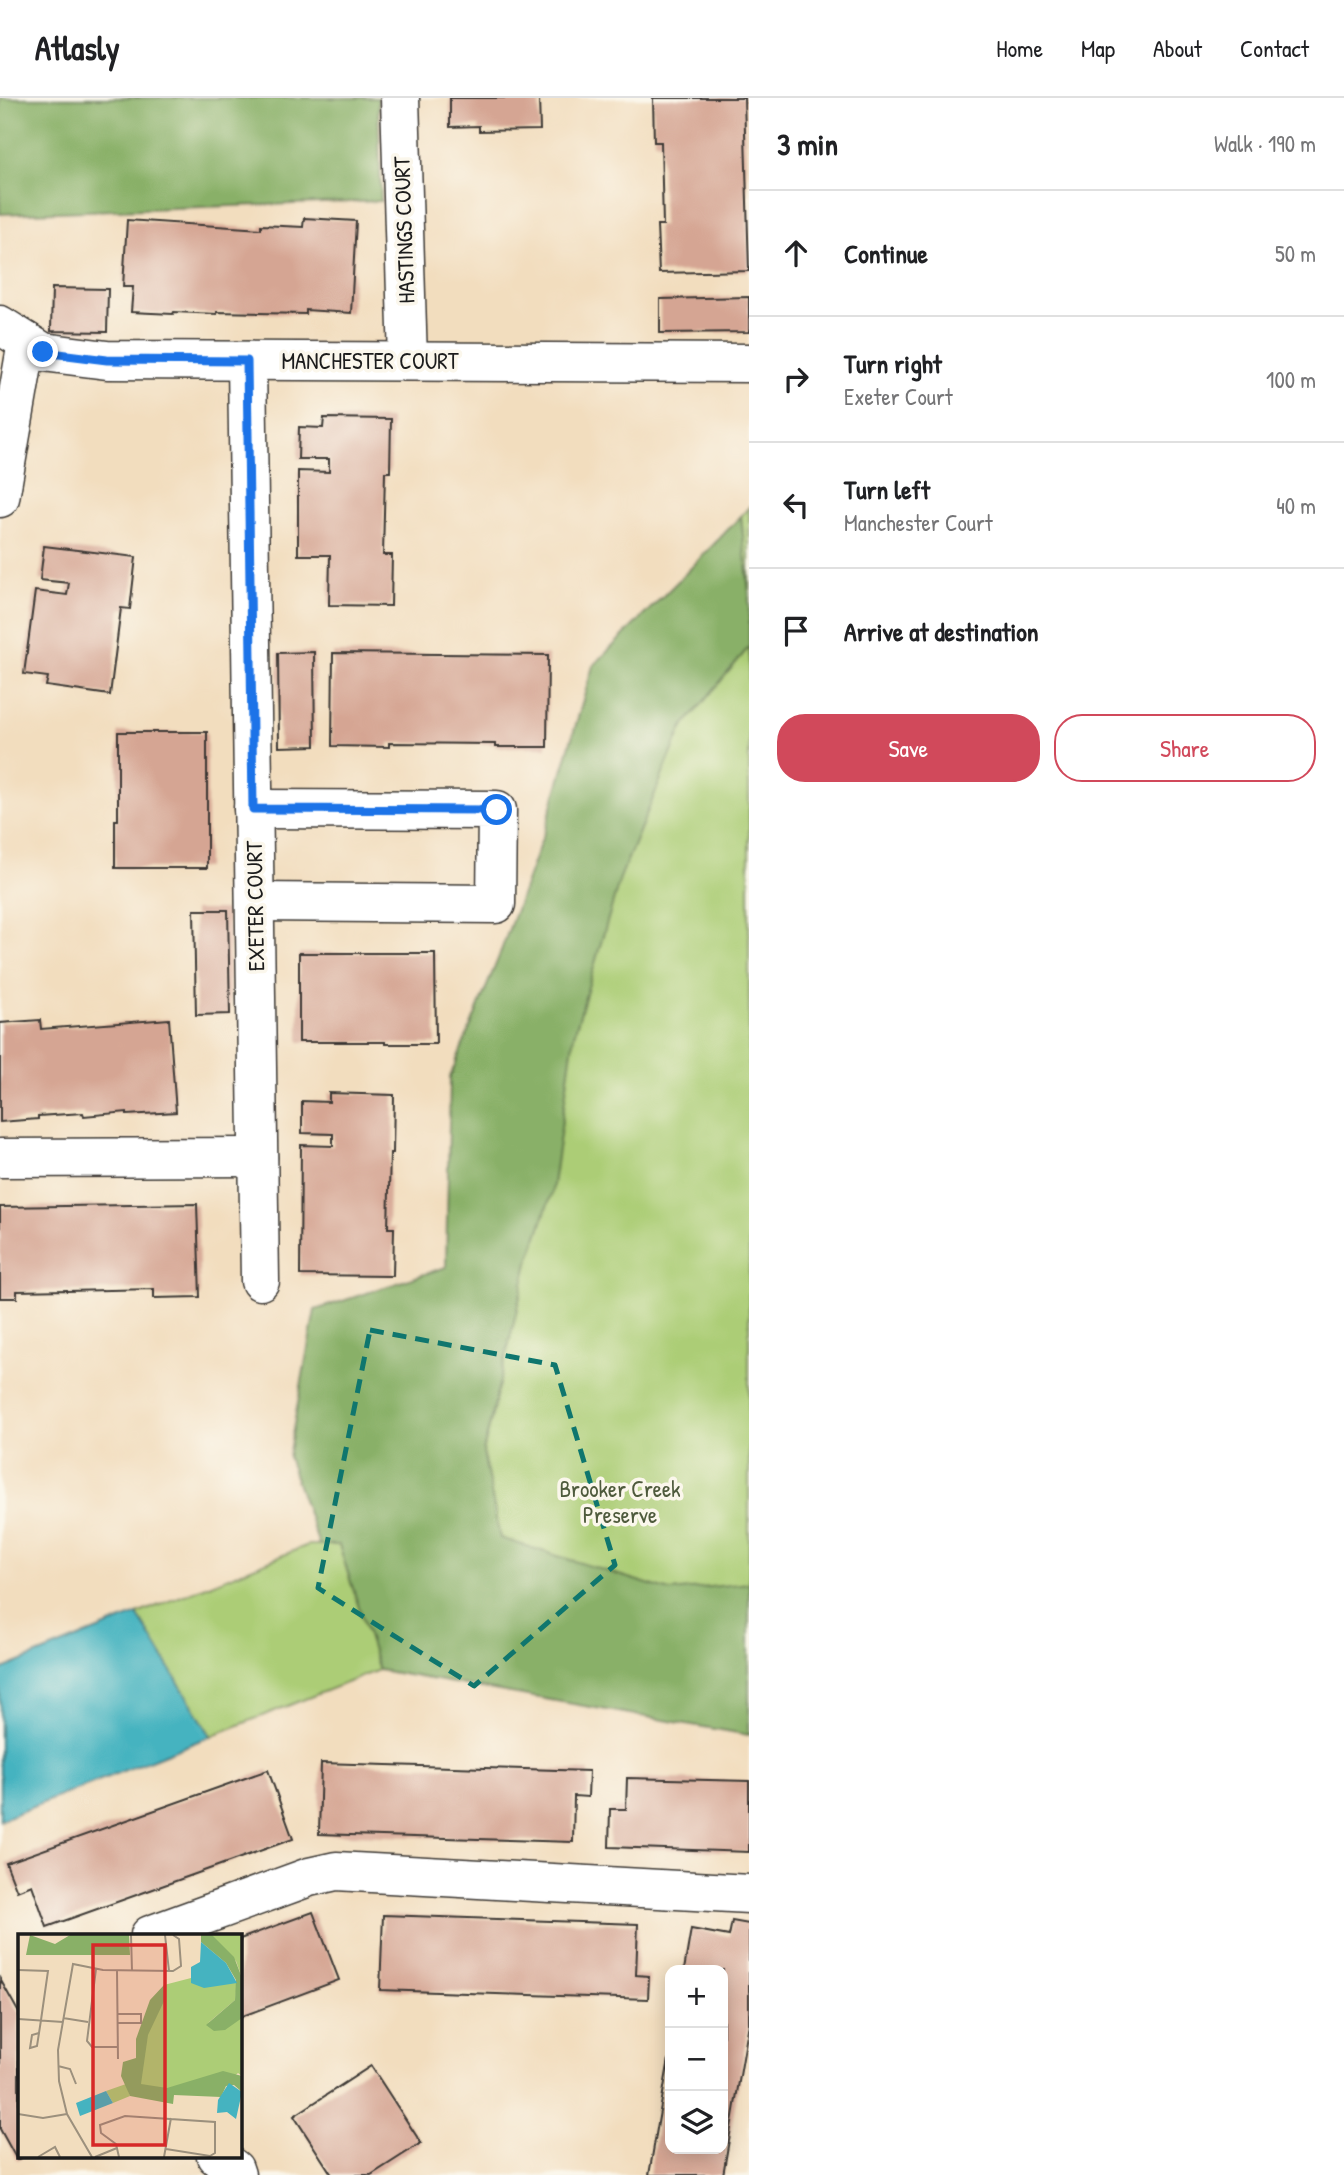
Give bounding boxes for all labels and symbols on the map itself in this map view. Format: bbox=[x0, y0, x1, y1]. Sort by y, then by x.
street label: HASTINGS COURT bbox=[385, 156, 422, 304]
route end bbox=[27, 336, 58, 367]
street label: MANCHESTER COURT bbox=[281, 345, 459, 376]
route start bbox=[481, 794, 512, 825]
street label: EXETER COURT bbox=[238, 840, 271, 971]
park label: Brooker Creek Preserve bbox=[559, 1473, 681, 1530]
inset map bbox=[18, 1934, 242, 2158]

